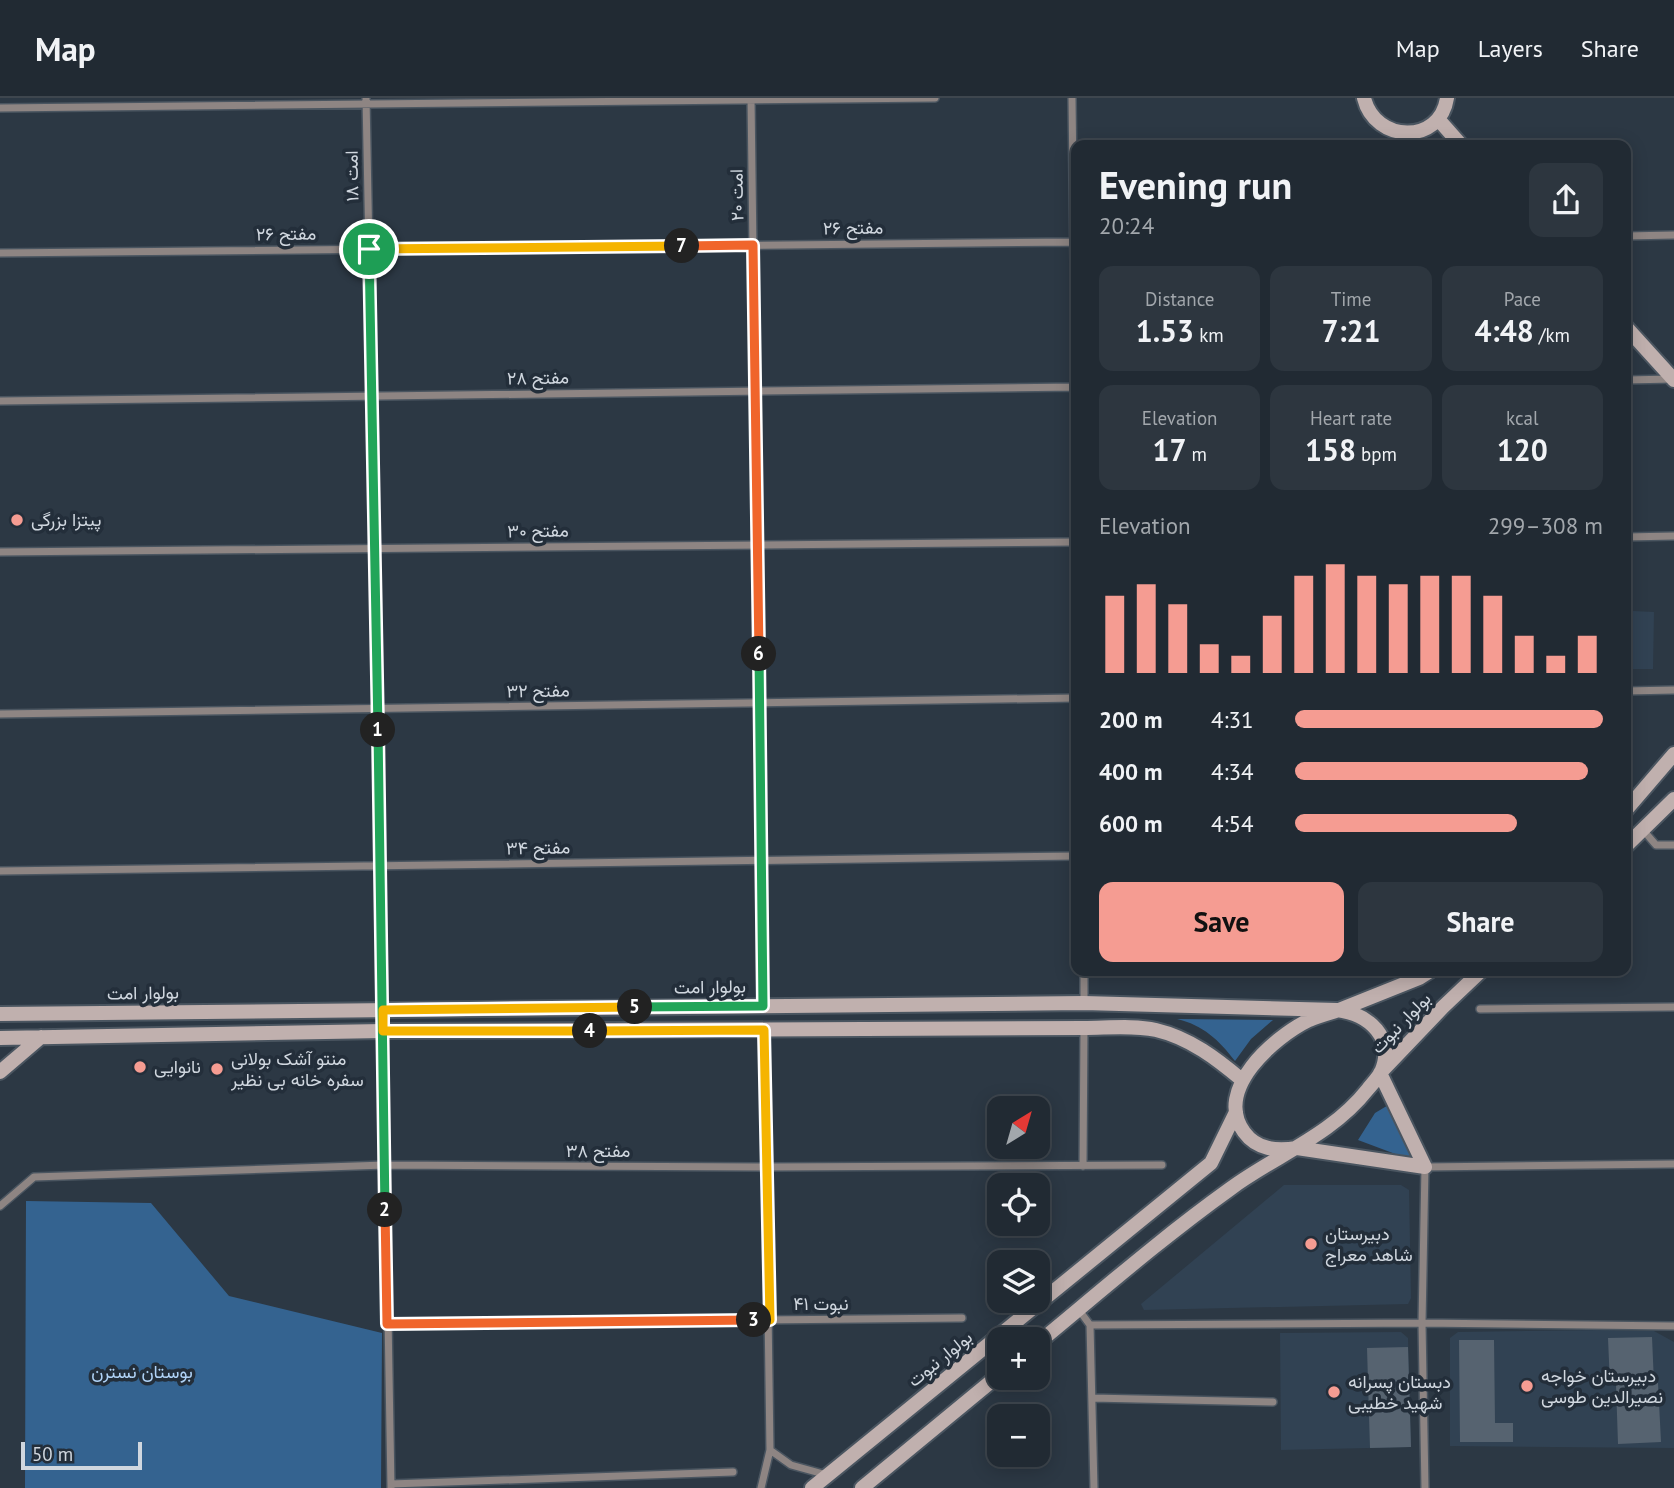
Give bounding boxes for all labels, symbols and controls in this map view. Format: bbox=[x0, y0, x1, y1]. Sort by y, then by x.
text: Map bbox=[35, 27, 96, 70]
text: Map bbox=[1396, 33, 1440, 64]
text: Layers bbox=[1478, 33, 1543, 64]
text: Share bbox=[1581, 33, 1639, 64]
street label: امت ۱۸ bbox=[340, 150, 363, 202]
text: Evening run bbox=[1099, 160, 1292, 209]
button: share bbox=[1529, 163, 1603, 237]
street label: امت ۲۰ bbox=[725, 169, 748, 221]
text: 20:24 bbox=[1099, 211, 1154, 240]
street label: مفتح ۲۶ bbox=[823, 215, 883, 241]
pin bbox=[339, 219, 399, 279]
street label: مفتح ۲۶ bbox=[256, 221, 316, 247]
pin: 7 bbox=[664, 228, 700, 264]
icon: arrive bbox=[350, 230, 388, 268]
text: 7 bbox=[676, 233, 687, 257]
text: Distance bbox=[1145, 287, 1214, 311]
text: Time bbox=[1331, 287, 1371, 311]
text: Pace bbox=[1504, 287, 1541, 311]
text: 1.53 bbox=[1136, 311, 1194, 350]
text: 7:21 bbox=[1321, 311, 1381, 350]
text: 4:48 bbox=[1475, 311, 1534, 350]
text: km bbox=[1194, 323, 1224, 347]
text: /km bbox=[1534, 323, 1570, 347]
street label: مفتح ۲۸ bbox=[507, 365, 569, 391]
text: Elevation bbox=[1142, 406, 1218, 430]
text: Heart rate bbox=[1310, 406, 1392, 430]
text: kcal bbox=[1506, 406, 1539, 430]
text: 17 bbox=[1152, 430, 1186, 469]
text: 158 bbox=[1305, 430, 1356, 469]
text: 120 bbox=[1497, 430, 1548, 469]
text: m bbox=[1186, 442, 1207, 466]
text: bpm bbox=[1356, 442, 1397, 466]
place label: پیتزا بزرگی bbox=[31, 508, 102, 532]
text: Elevation bbox=[1099, 511, 1191, 540]
text: 299–308 m bbox=[1488, 511, 1603, 540]
marker: پیتزا بزرگی bbox=[9, 512, 25, 528]
street label: مفتح ۳۰ bbox=[507, 518, 569, 544]
pin: 6 bbox=[742, 636, 776, 672]
text: 6 bbox=[753, 641, 764, 665]
street label: مفتح ۳۲ bbox=[506, 678, 570, 704]
text: 200 m bbox=[1099, 705, 1162, 734]
text: 4:31 bbox=[1211, 705, 1254, 734]
pin: 1 bbox=[360, 712, 396, 748]
text: 1 bbox=[372, 717, 383, 741]
text: 400 m bbox=[1099, 757, 1162, 786]
text: 4:34 bbox=[1211, 757, 1254, 786]
text: 600 m bbox=[1099, 809, 1162, 838]
text: 4:54 bbox=[1211, 809, 1254, 838]
street label: مفتح ۳۴ bbox=[506, 835, 570, 861]
button: Save bbox=[1099, 882, 1344, 962]
button: Share bbox=[1358, 882, 1603, 962]
street label: بولوار امت bbox=[674, 974, 746, 999]
street label: بولوار امت bbox=[107, 980, 179, 1005]
street label: بولوار نبوت bbox=[1366, 987, 1436, 1058]
pin: 5 bbox=[618, 990, 652, 1024]
text: 5 bbox=[629, 994, 640, 1018]
pin: 4 bbox=[572, 1014, 608, 1048]
text: 4 bbox=[584, 1018, 595, 1042]
place label: منتو آشک بولانی سفره خانه بی نظیر bbox=[230, 1047, 364, 1091]
place label: نانوایی bbox=[154, 1055, 201, 1078]
marker: نانوایی bbox=[132, 1059, 148, 1075]
marker: منتو آشک بولانی سفره خانه بی نظیر bbox=[209, 1061, 225, 1077]
north arrow bbox=[987, 1096, 1050, 1158]
map controls bbox=[987, 1096, 1050, 1467]
street label: مفتح ۳۸ bbox=[566, 1139, 630, 1163]
button: locate bbox=[987, 1173, 1050, 1236]
pin: 2 bbox=[368, 1192, 402, 1228]
text: 2 bbox=[379, 1197, 390, 1221]
place label: دبیرستان شاهد معراج bbox=[1325, 1222, 1413, 1267]
marker: دبیرستان شاهد معراج bbox=[1303, 1236, 1319, 1252]
button: layers bbox=[987, 1250, 1050, 1313]
street label: نبوت ۴۱ bbox=[793, 1292, 849, 1315]
pin: 3 bbox=[736, 1302, 772, 1338]
text: 3 bbox=[748, 1307, 759, 1331]
street label: بولوار نبوت bbox=[903, 1326, 977, 1392]
button: + bbox=[987, 1327, 1050, 1390]
park label: بوستان نسترن bbox=[91, 1360, 193, 1383]
place label: دبیرستان خواجه نصیرالدین طوسی bbox=[1541, 1364, 1663, 1408]
place label: دبستان پسرانه شهید خطیبی bbox=[1348, 1370, 1451, 1414]
marker: دبیرستان خواجه نصیرالدین طوسی bbox=[1519, 1378, 1535, 1394]
marker: دبستان پسرانه شهید خطیبی bbox=[1326, 1384, 1342, 1400]
button: − bbox=[987, 1404, 1050, 1467]
scale bar bbox=[21, 1439, 142, 1471]
text: 50 m bbox=[32, 1442, 73, 1466]

